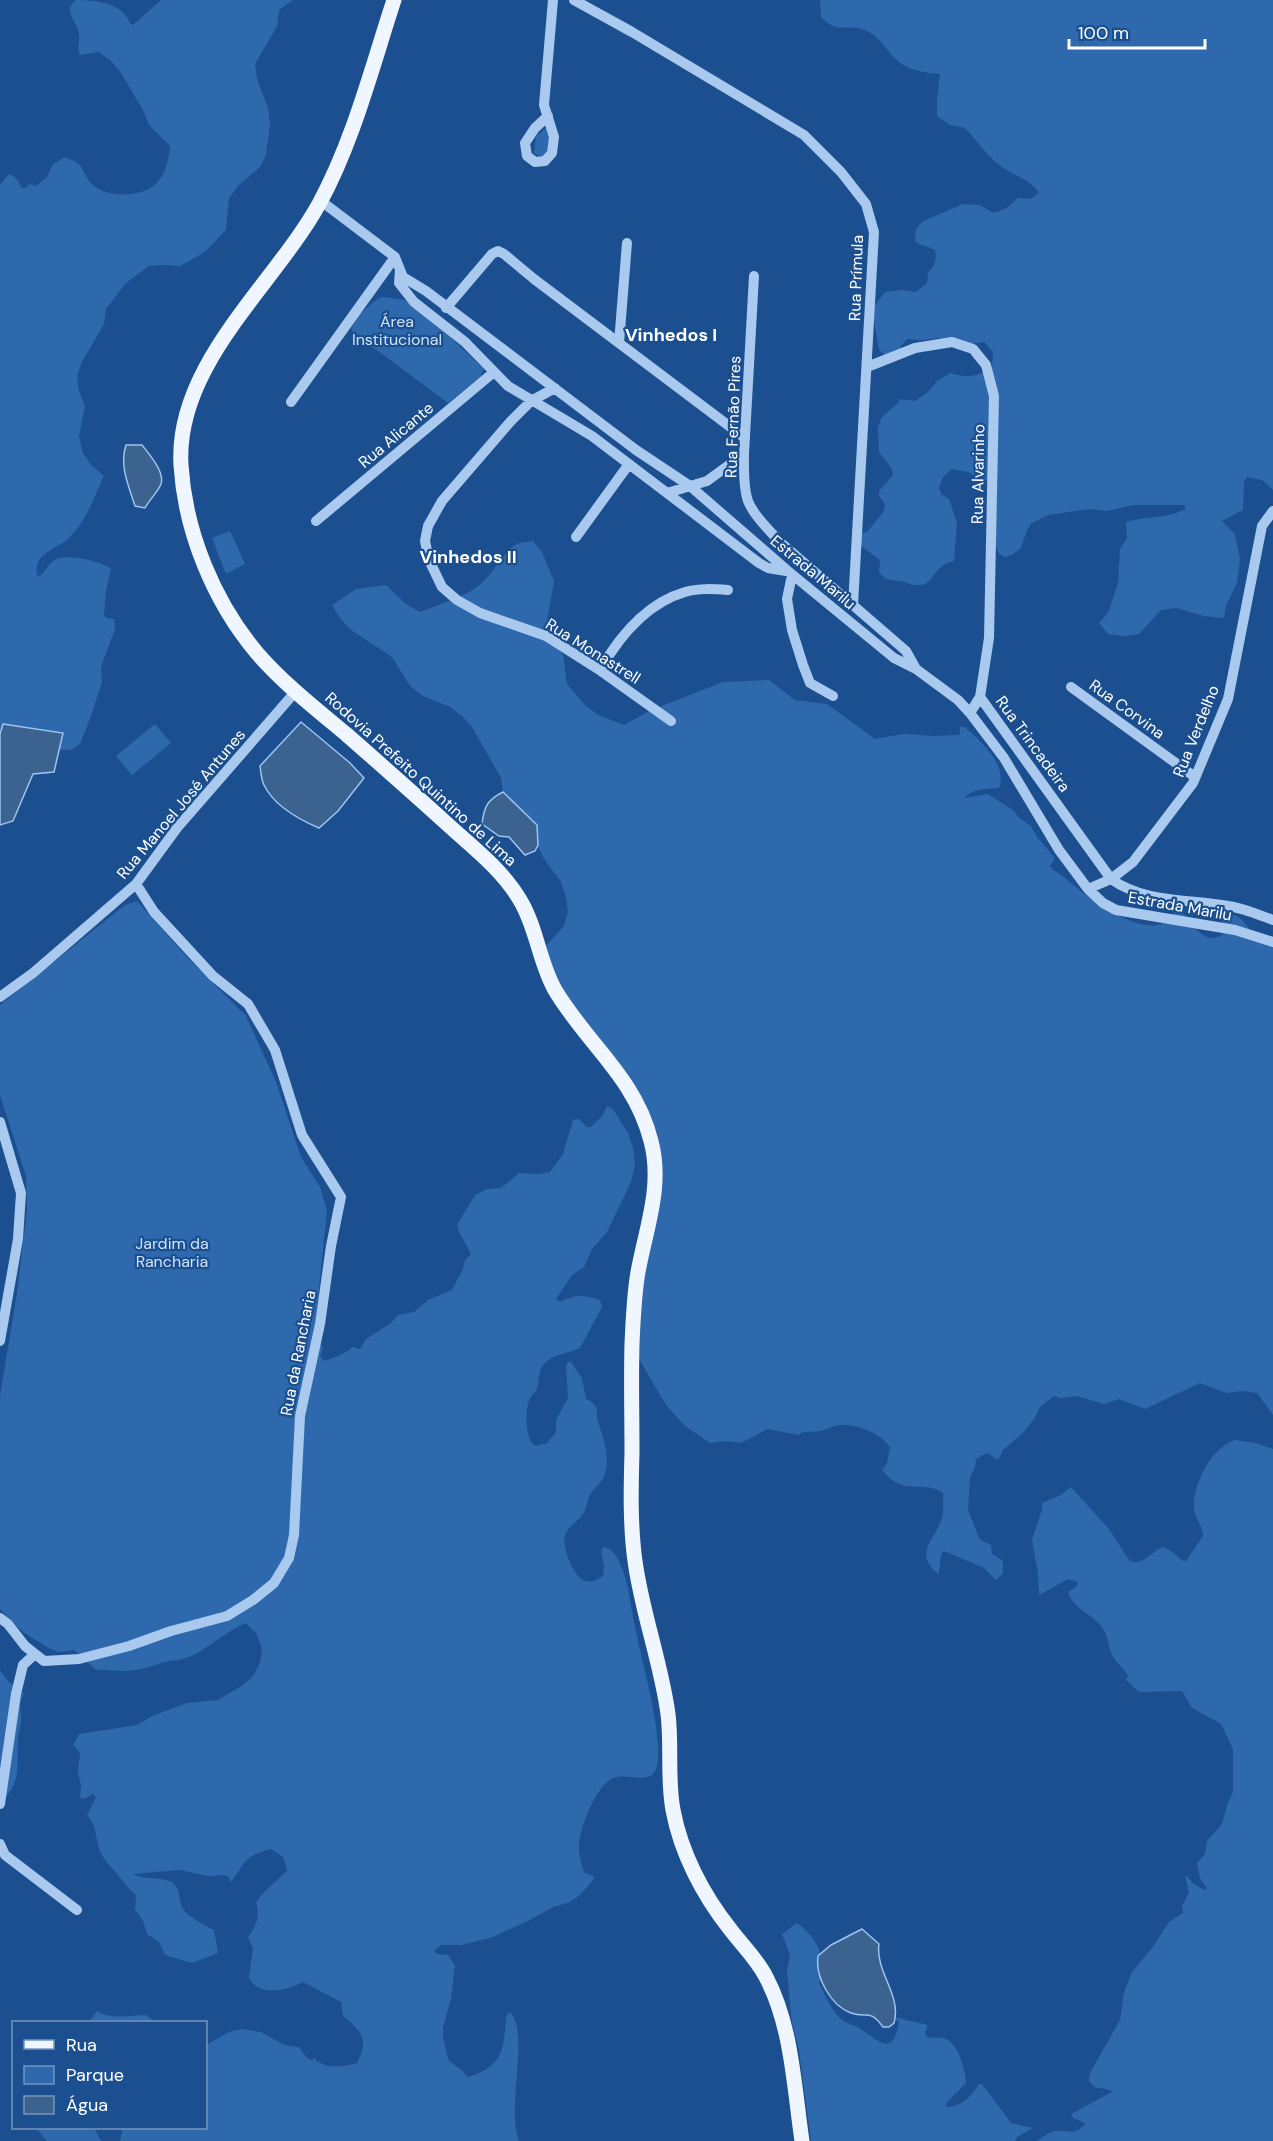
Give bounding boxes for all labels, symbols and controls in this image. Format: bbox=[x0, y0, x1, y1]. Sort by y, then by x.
scale bar bbox=[1069, 12, 1206, 50]
text: 100 m bbox=[1078, 21, 1129, 45]
street label: Rua Prímula bbox=[844, 235, 868, 321]
park label: Área Institucional bbox=[352, 311, 442, 350]
district label: Vinhedos I bbox=[625, 323, 717, 347]
street label: Rua Fernão Pires bbox=[720, 355, 746, 479]
street label: Rua Alicante bbox=[354, 397, 438, 473]
street label: Rua Alvarinho bbox=[967, 424, 989, 524]
street label: Estrada Marilu bbox=[766, 530, 860, 614]
district label: Vinhedos II bbox=[419, 545, 517, 569]
street label: Rua Monastrell bbox=[542, 613, 644, 689]
street label: Rua Corvina bbox=[1085, 674, 1169, 744]
street label: Rua Verdelho bbox=[1168, 682, 1224, 780]
street label: Rodovia Prefeito Quintino de Lima bbox=[321, 687, 521, 871]
street label: Rua Trincadeira bbox=[991, 692, 1075, 796]
street label: Rua Manoel José Antunes bbox=[112, 725, 250, 883]
street label: Estrada Marilu bbox=[1126, 887, 1234, 925]
park label: Jardim da Rancharia bbox=[135, 1233, 209, 1272]
street label: Rua da Rancharia bbox=[276, 1289, 320, 1417]
legend bbox=[12, 2021, 207, 2129]
text: Rua bbox=[66, 2033, 97, 2057]
text: Parque bbox=[66, 2063, 124, 2087]
text: Água bbox=[66, 2093, 108, 2117]

